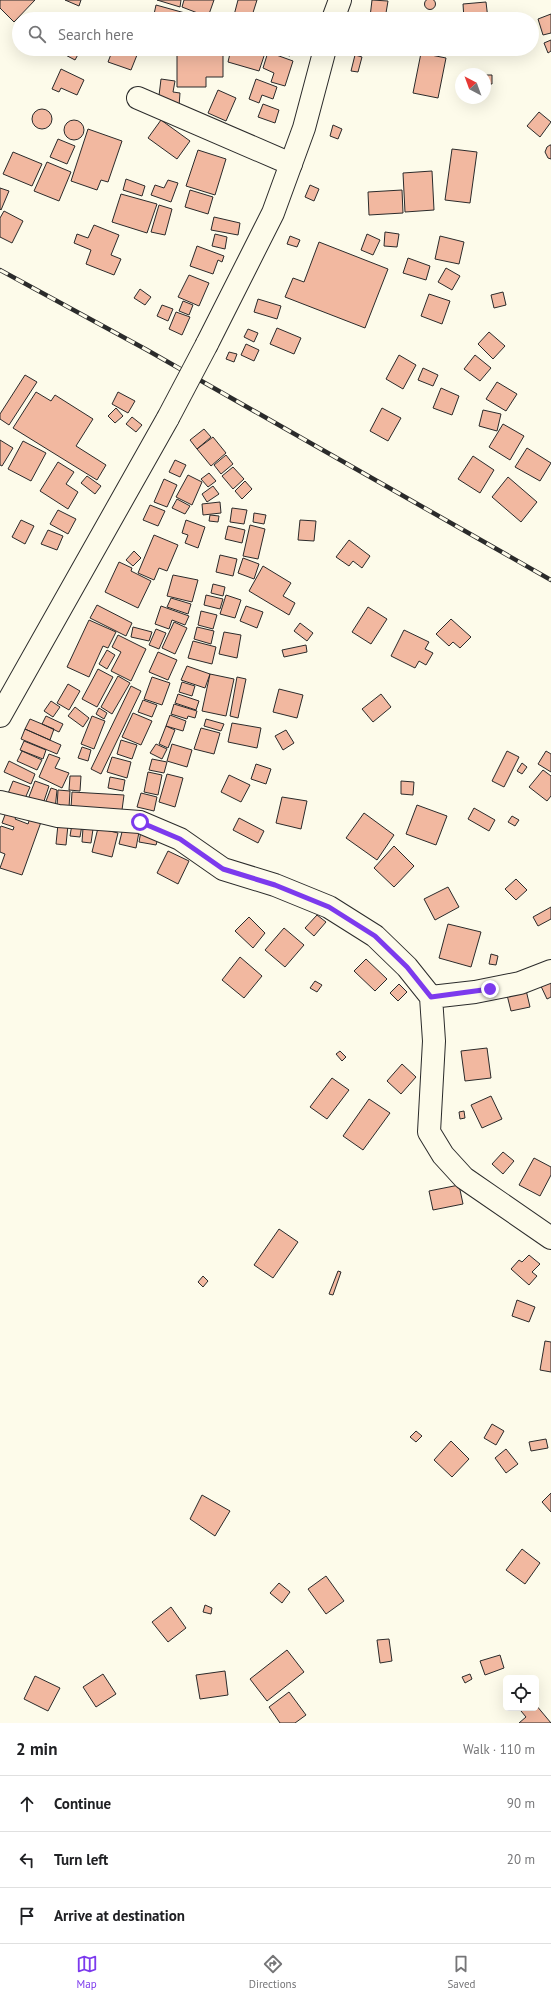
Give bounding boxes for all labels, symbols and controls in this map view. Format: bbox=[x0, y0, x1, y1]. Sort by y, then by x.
search box bbox=[12, 12, 539, 56]
icon: search bbox=[26, 23, 48, 45]
text: Search here bbox=[58, 25, 134, 44]
north arrow bbox=[455, 68, 491, 104]
route start bbox=[131, 813, 149, 831]
route end bbox=[481, 980, 499, 998]
map controls bbox=[503, 1675, 539, 1711]
button: locate bbox=[503, 1675, 539, 1711]
text: 2 min bbox=[16, 1738, 57, 1760]
text: Walk · 110 m bbox=[463, 1741, 535, 1758]
icon: ahead bbox=[16, 1793, 38, 1815]
text: Continue bbox=[54, 1794, 111, 1813]
text: 90 m bbox=[507, 1795, 535, 1812]
icon: left bbox=[16, 1849, 38, 1871]
text: Turn left bbox=[54, 1850, 108, 1869]
text: 20 m bbox=[507, 1851, 535, 1868]
icon: arrive bbox=[16, 1905, 38, 1927]
text: Arrive at destination bbox=[54, 1906, 185, 1925]
tab: Map bbox=[76, 1953, 98, 1991]
tab: Directions bbox=[249, 1953, 296, 1991]
tab: Saved bbox=[447, 1953, 475, 1991]

